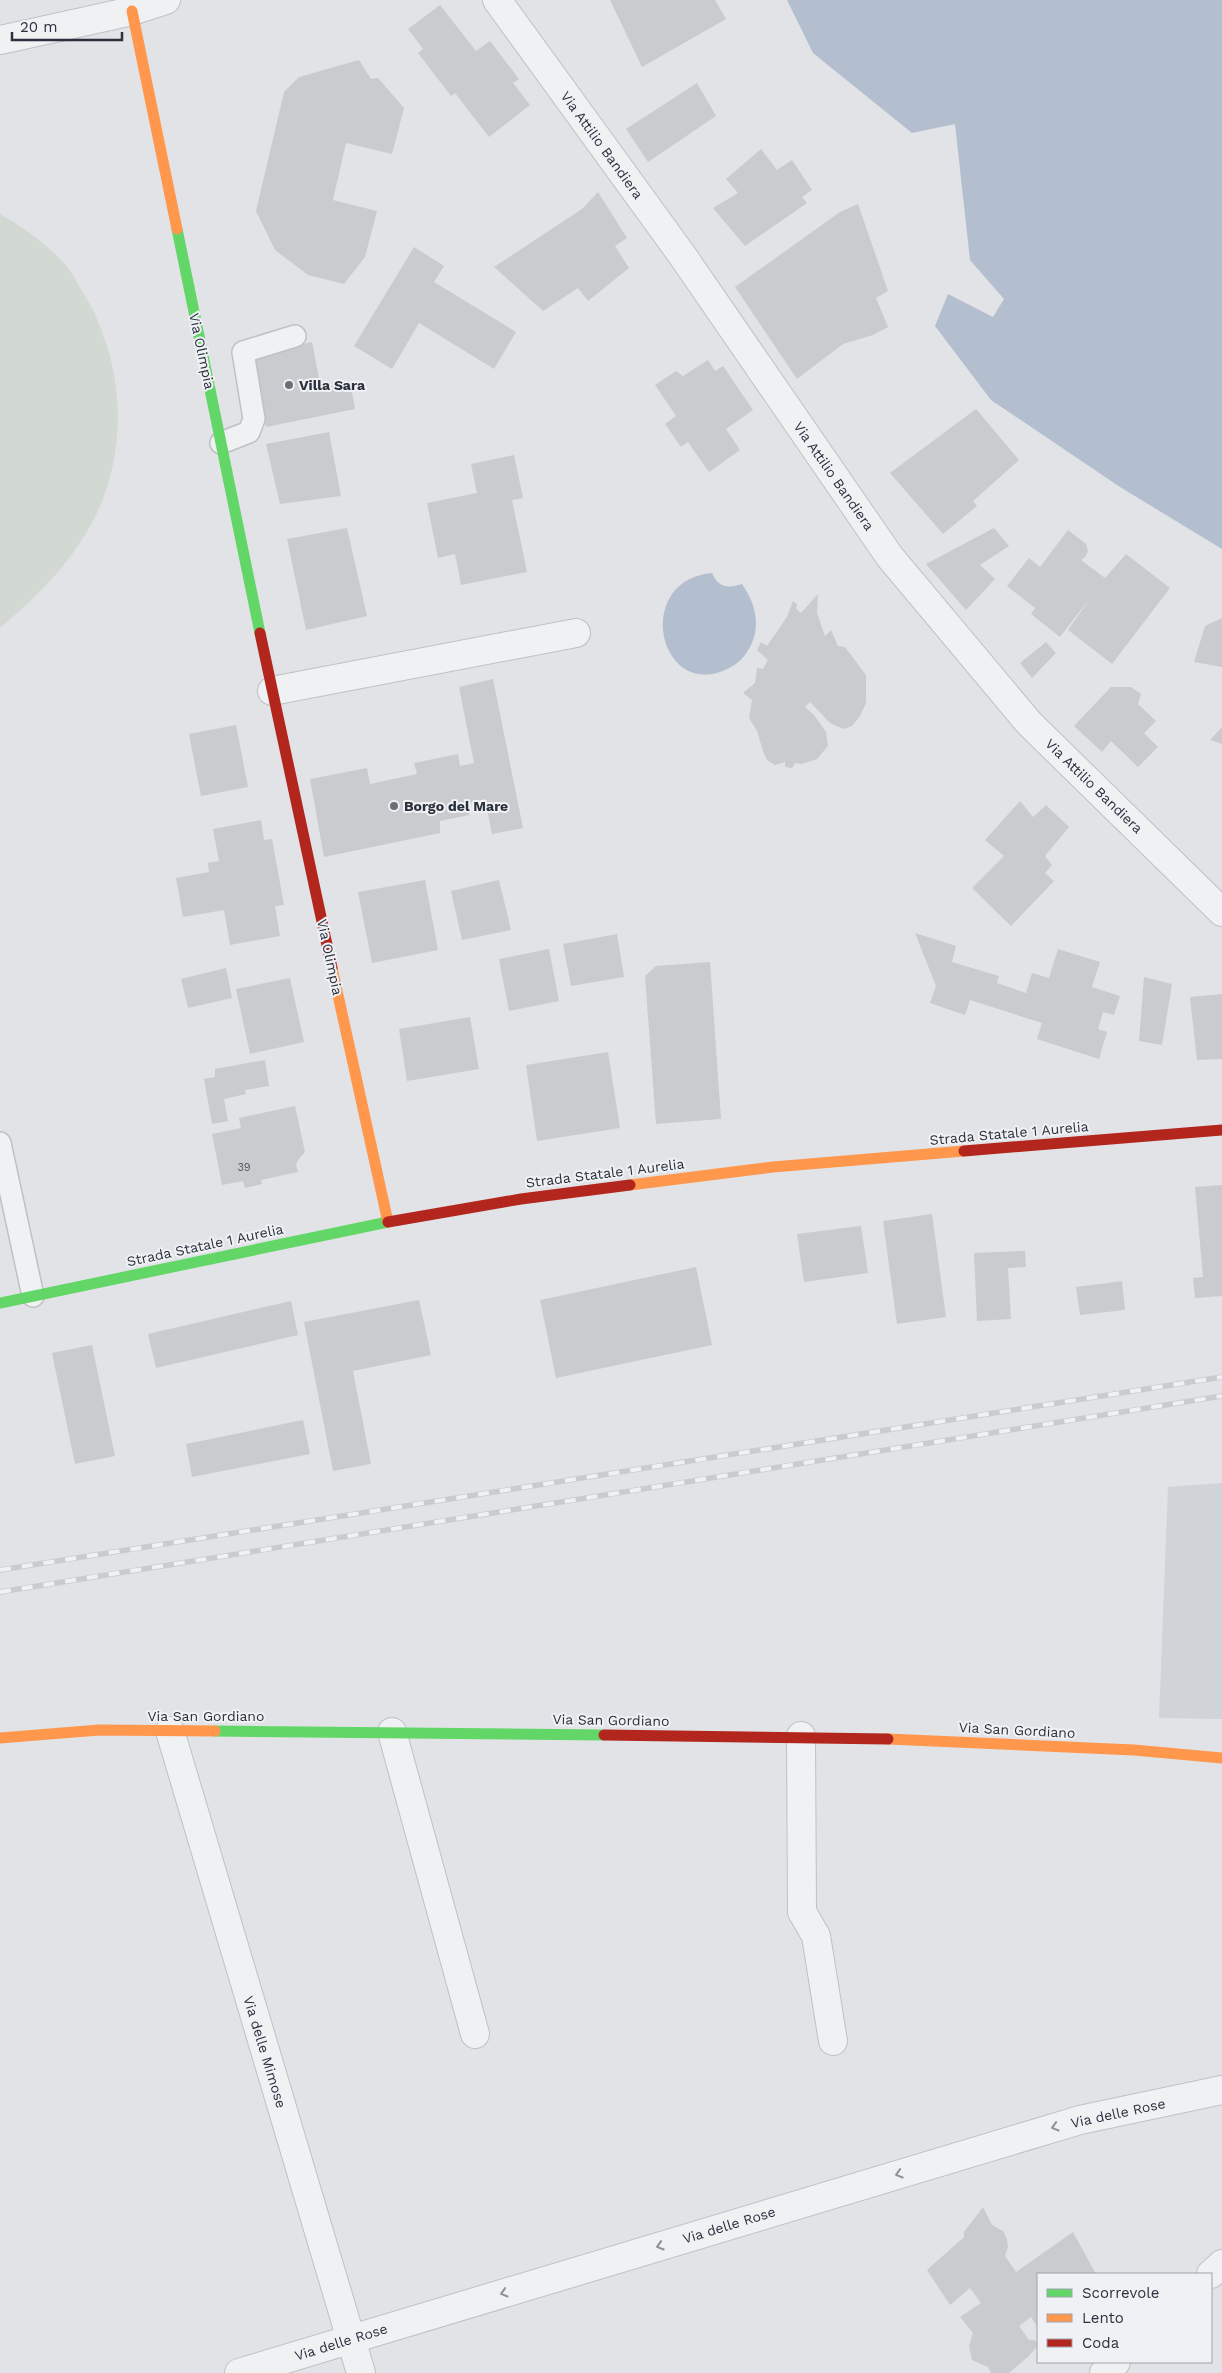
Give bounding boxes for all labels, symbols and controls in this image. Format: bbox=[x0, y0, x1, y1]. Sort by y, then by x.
scale bar bbox=[12, 10, 122, 42]
text: 20 m bbox=[20, 18, 58, 36]
street label: Via Attilio Bandiera bbox=[558, 88, 646, 202]
street label: Via Olimpia bbox=[186, 311, 218, 391]
place label: Villa Sara bbox=[299, 377, 366, 393]
marker: Villa Sara bbox=[283, 379, 295, 391]
street label: Via Attilio Bandiera bbox=[790, 419, 878, 533]
street label: Via Attilio Bandiera bbox=[1042, 735, 1146, 837]
place label: Borgo del Mare bbox=[404, 798, 508, 814]
marker: Borgo del Mare bbox=[388, 800, 400, 812]
street label: Via Olimpia bbox=[314, 917, 346, 997]
street label: Strada Statale 1 Aurelia bbox=[929, 1118, 1089, 1148]
street label: Strada Statale 1 Aurelia bbox=[525, 1155, 685, 1191]
house number: 39 bbox=[237, 1161, 251, 1174]
street label: Strada Statale 1 Aurelia bbox=[125, 1221, 285, 1269]
street label: Via San Gordiano bbox=[148, 1708, 264, 1724]
street label: Via San Gordiano bbox=[552, 1711, 670, 1729]
street label: Via San Gordiano bbox=[958, 1719, 1076, 1741]
street label: Via delle Mimose bbox=[240, 1994, 290, 2110]
street label: Via delle Rose bbox=[1069, 2095, 1167, 2131]
one-way arrow bbox=[1051, 2122, 1059, 2132]
one-way arrow bbox=[896, 2169, 904, 2179]
street label: Via delle Rose bbox=[681, 2203, 777, 2247]
one-way arrow bbox=[656, 2241, 664, 2251]
legend bbox=[1037, 2273, 1212, 2363]
text: Scorrevole bbox=[1082, 2284, 1160, 2302]
one-way arrow bbox=[501, 2288, 509, 2298]
text: Lento bbox=[1082, 2309, 1124, 2327]
street label: Via delle Rose bbox=[293, 2320, 389, 2364]
text: Coda bbox=[1082, 2334, 1120, 2352]

